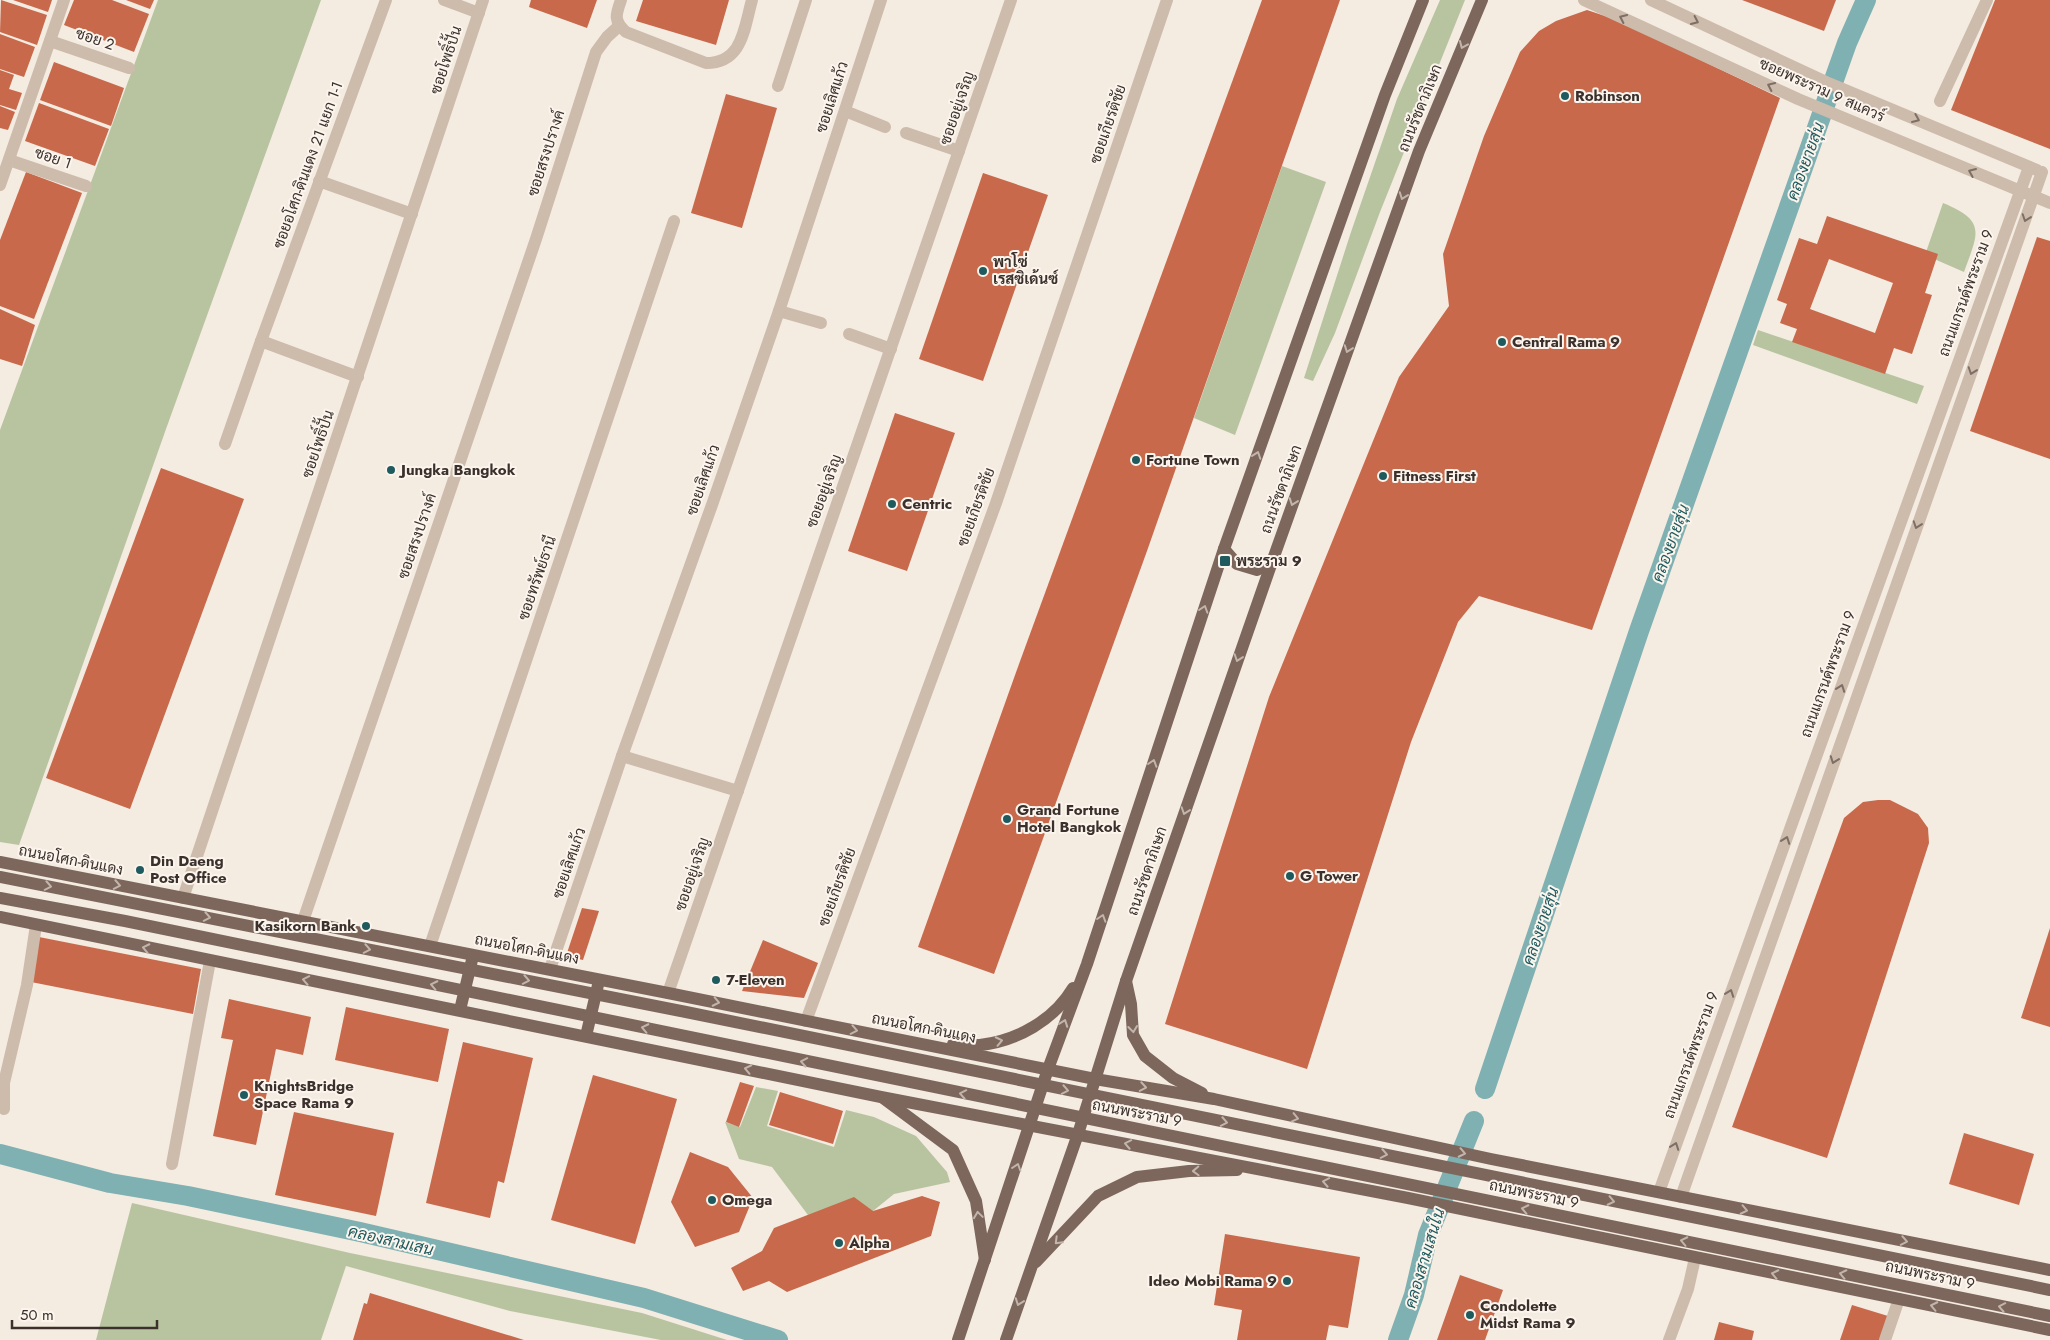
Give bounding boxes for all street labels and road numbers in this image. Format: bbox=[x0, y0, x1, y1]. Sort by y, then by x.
street label: ซอย 2 bbox=[73, 22, 117, 56]
street label: ซอยโพธิ์ปั้น bbox=[421, 22, 467, 97]
street label: ซอยพระราม 9 สแควร์ bbox=[1756, 52, 1888, 128]
street label: ซอยเลิศแก้ว bbox=[810, 58, 854, 136]
street label: ถนนรัชดาภิเษก bbox=[1392, 61, 1448, 155]
street label: ซอยอยู่เจริญ bbox=[934, 68, 980, 148]
street label: ซอยอโศก-ดินแดง 21 แยก 1-1 bbox=[268, 79, 348, 251]
street label: ซอยเกียรติชัย bbox=[1084, 81, 1132, 167]
street label: ซอยสรงปรางค์ bbox=[522, 107, 570, 199]
street label: ซอย 1 bbox=[32, 141, 74, 175]
street label: ถนนแกรนด์พระราม 9 bbox=[1933, 226, 1999, 360]
street label: ซอยโพธิ์ปั้น bbox=[292, 406, 340, 481]
street label: ซอยเลิศแก้ว bbox=[681, 441, 725, 519]
street label: ถนนรัชดาภิเษก bbox=[1255, 442, 1307, 536]
street label: ซอยอยู่เจริญ bbox=[801, 451, 847, 531]
street label: ซอยเกียรติชัย bbox=[952, 464, 1000, 550]
street label: ซอยสรงปรางค์ bbox=[392, 490, 442, 582]
street label: ซอยทรัพย์ธานี bbox=[512, 533, 562, 623]
street label: ถนนแกรนด์พระราม 9 bbox=[1795, 607, 1861, 741]
street label: ถนนรัชดาภิเษก bbox=[1121, 823, 1173, 919]
street label: ซอยเลิศแก้ว bbox=[547, 824, 591, 902]
street label: ซอยอยู่เจริญ bbox=[669, 834, 715, 914]
street label: ถนนอโศก-ดินแดง bbox=[17, 839, 125, 881]
street label: ซอยเกียรติชัย bbox=[813, 844, 861, 930]
street label: ถนนอโศก-ดินแดง bbox=[473, 928, 581, 970]
street label: ถนนแกรนด์พระราม 9 bbox=[1658, 988, 1724, 1122]
street label: ถนนอโศก-ดินแดง bbox=[870, 1007, 978, 1049]
street label: ถนนพระราม 9 bbox=[1090, 1094, 1184, 1132]
street label: ถนนพระราม 9 bbox=[1487, 1174, 1581, 1214]
street label: ถนนพระราม 9 bbox=[1883, 1255, 1977, 1295]

